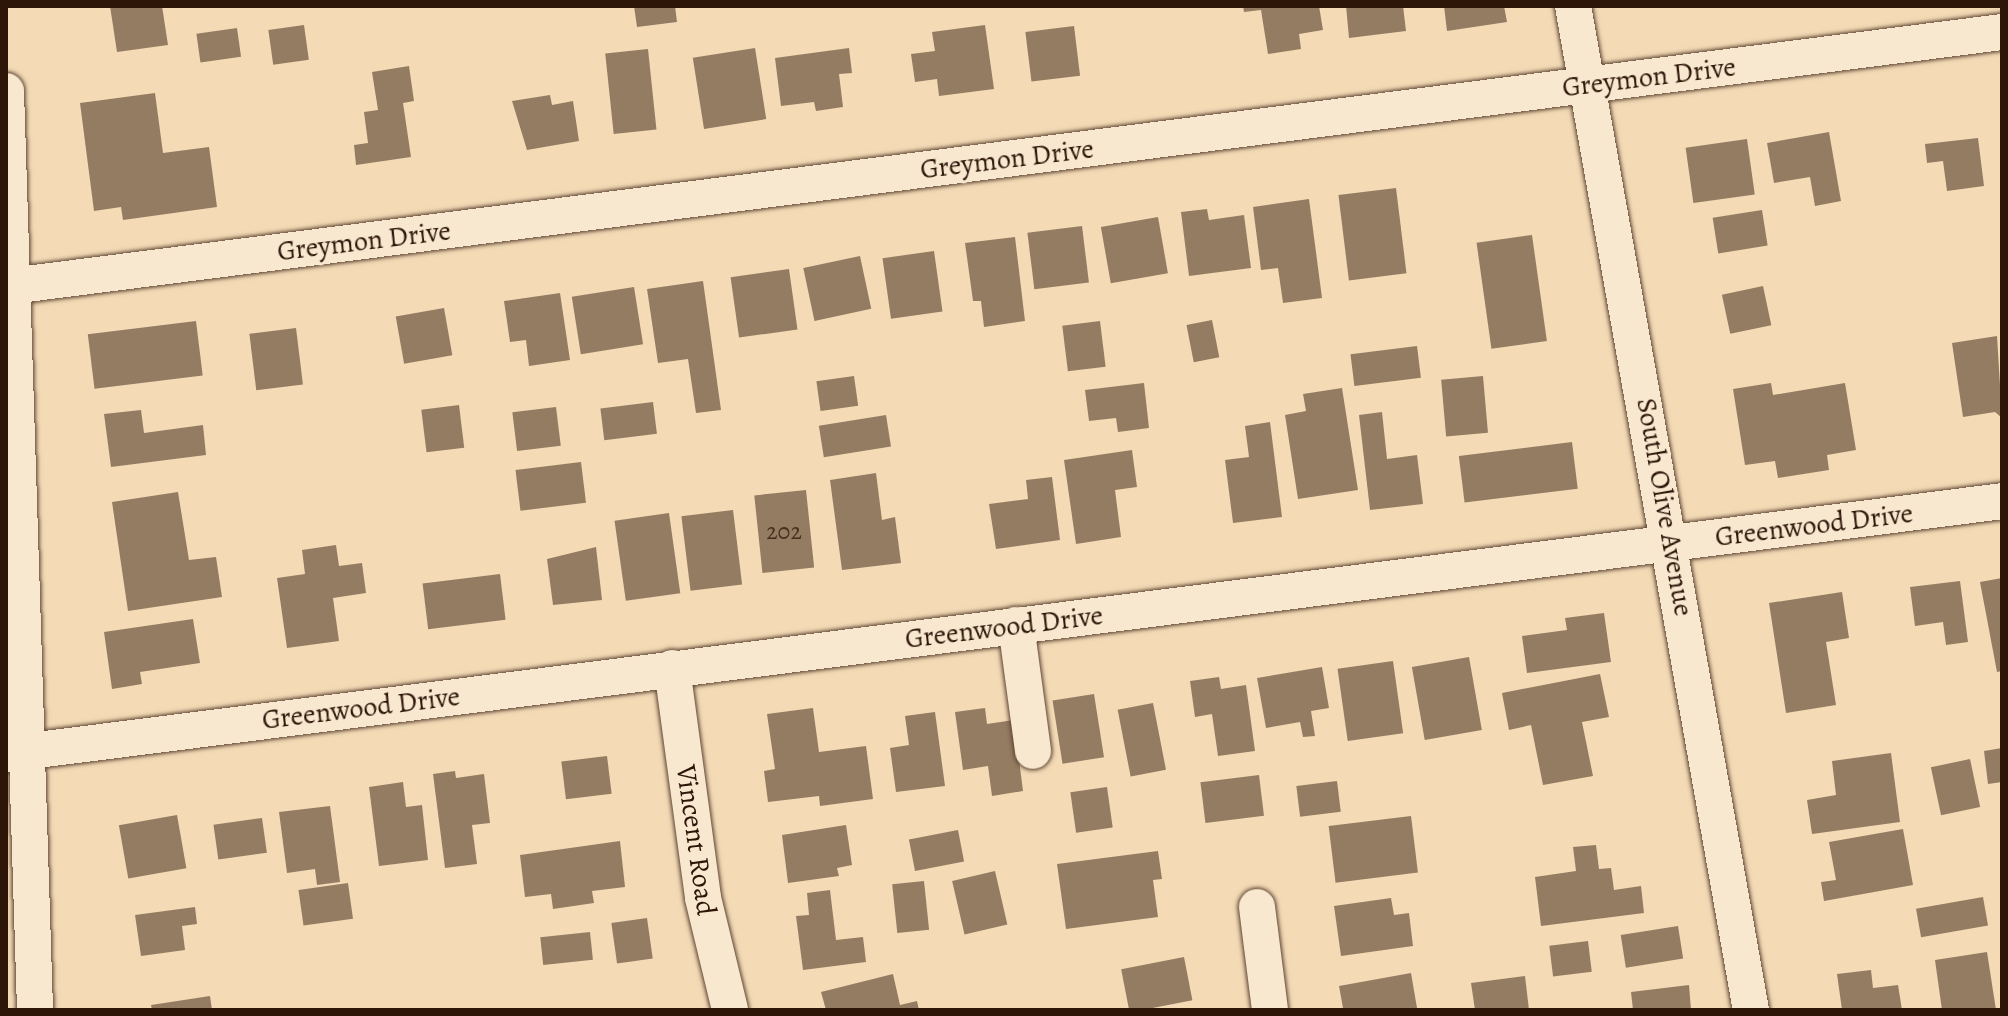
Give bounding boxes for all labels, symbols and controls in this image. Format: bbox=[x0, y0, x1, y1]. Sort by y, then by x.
street label: Greymon Drive bbox=[1560, 50, 1738, 104]
street label: Greymon Drive bbox=[918, 132, 1096, 186]
street label: Greymon Drive bbox=[275, 214, 453, 268]
street label: South Olive Avenue bbox=[1629, 395, 1701, 619]
street label: Greenwood Drive bbox=[1713, 496, 1915, 554]
house number: 202 bbox=[766, 518, 802, 546]
street label: Greenwood Drive bbox=[903, 598, 1105, 656]
street label: Greenwood Drive bbox=[260, 679, 462, 737]
street label: Vincent Road bbox=[669, 763, 723, 917]

